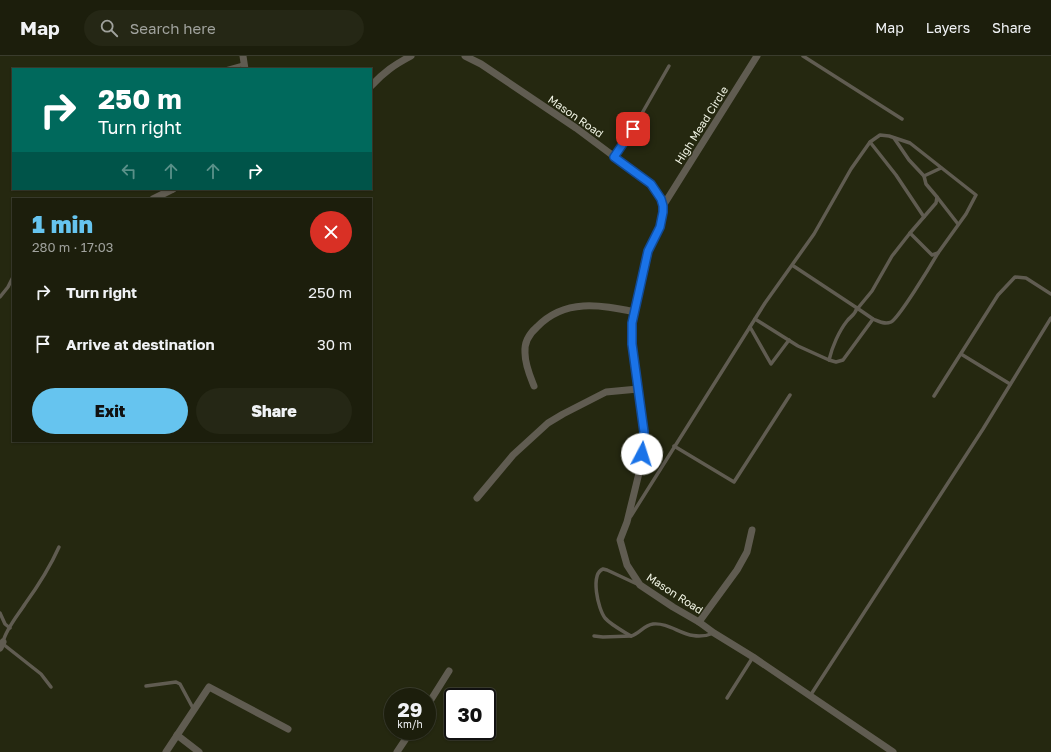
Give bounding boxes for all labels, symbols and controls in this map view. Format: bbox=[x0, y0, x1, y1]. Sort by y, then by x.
search box bbox=[84, 10, 364, 46]
text: Map bbox=[20, 16, 60, 39]
icon: search bbox=[98, 17, 120, 39]
text: Search here bbox=[130, 19, 216, 37]
text: Map bbox=[875, 19, 904, 36]
text: Layers bbox=[926, 19, 970, 36]
text: Share bbox=[992, 19, 1031, 36]
text: 250 m bbox=[98, 82, 182, 115]
icon: right bbox=[32, 84, 84, 136]
street label: High Mead Circle bbox=[672, 84, 730, 166]
street label: Mason Road bbox=[546, 92, 606, 140]
pin bbox=[616, 112, 650, 146]
text: Turn right bbox=[98, 116, 182, 138]
icon: arrive bbox=[622, 118, 644, 140]
icon: left bbox=[118, 160, 140, 182]
icon: ahead bbox=[160, 160, 182, 182]
icon: ahead bbox=[202, 160, 224, 182]
icon: right bbox=[244, 160, 266, 182]
text: 1 min bbox=[32, 209, 93, 238]
button: close bbox=[310, 211, 352, 253]
text: 280 m · 17:03 bbox=[32, 239, 113, 255]
icon: right bbox=[32, 281, 54, 303]
text: Turn right bbox=[66, 283, 137, 301]
text: 250 m bbox=[308, 283, 352, 301]
icon: arrive bbox=[32, 333, 54, 355]
text: Arrive at destination bbox=[66, 335, 215, 353]
text: 30 m bbox=[317, 335, 352, 353]
button: Exit bbox=[32, 388, 188, 434]
button: Share bbox=[196, 388, 352, 434]
position arrow bbox=[621, 433, 663, 475]
street label: Mason Road bbox=[644, 570, 706, 616]
speed limit sign: 30 bbox=[444, 688, 496, 740]
text: 29 bbox=[398, 697, 422, 721]
text: km/h bbox=[397, 718, 423, 730]

